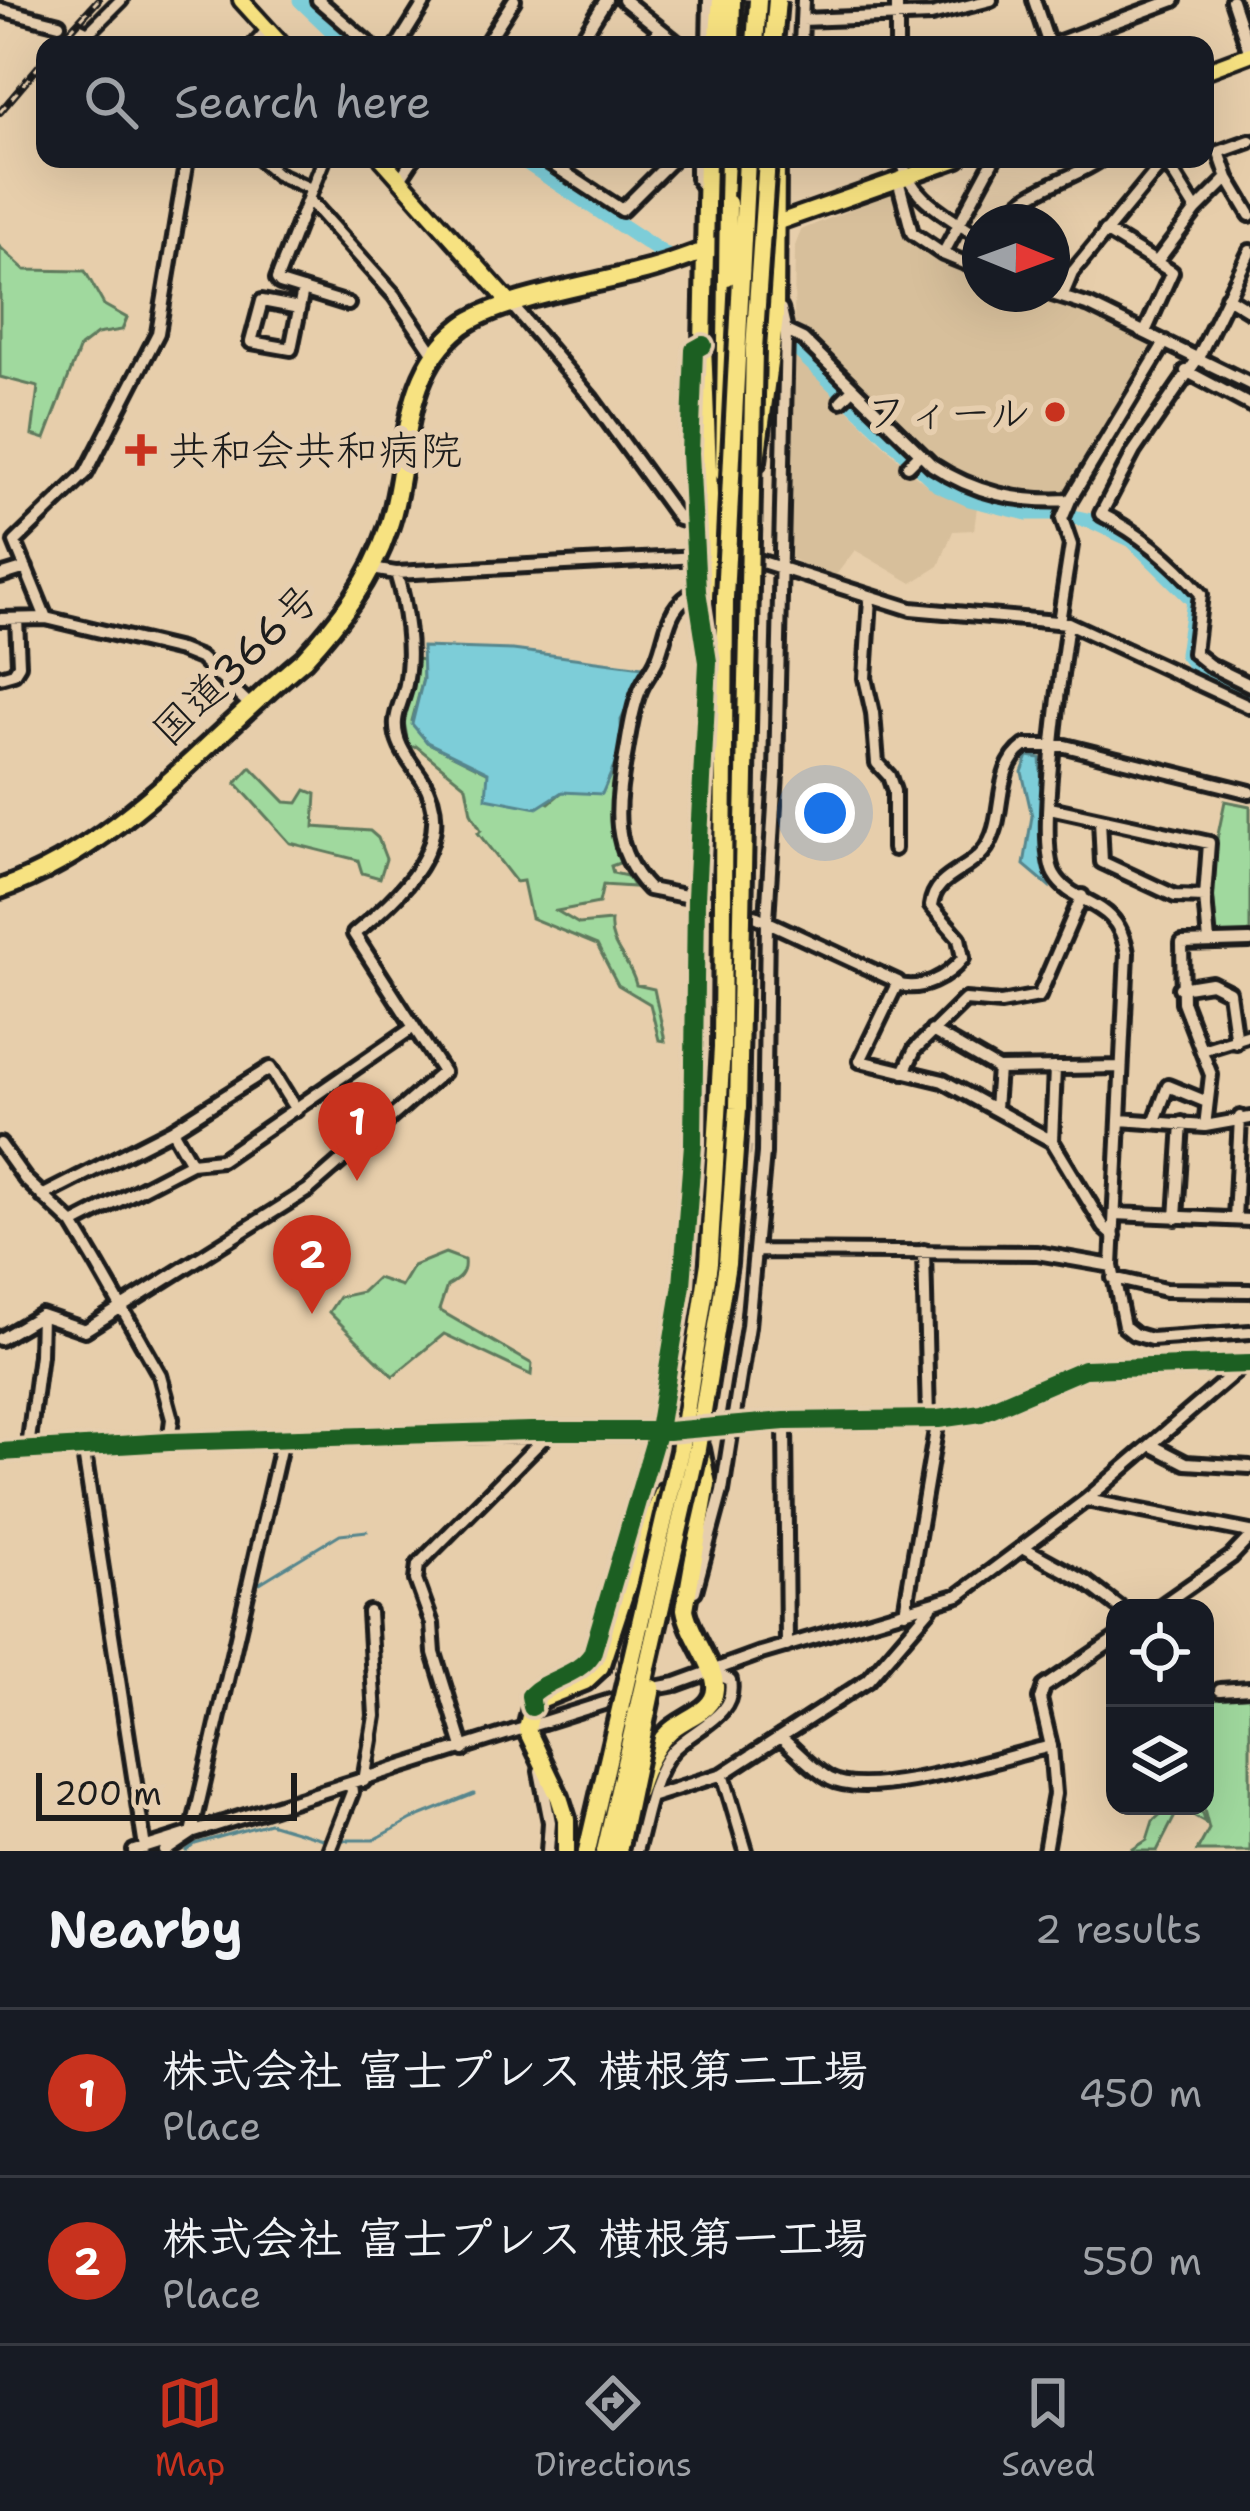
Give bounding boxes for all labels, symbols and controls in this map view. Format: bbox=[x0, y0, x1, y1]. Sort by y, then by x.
search box bbox=[36, 36, 1214, 168]
icon: search bbox=[78, 69, 144, 135]
text: Search here bbox=[174, 72, 431, 132]
north arrow bbox=[962, 204, 1070, 312]
place label: フィール bbox=[866, 384, 1031, 440]
marker: フィール bbox=[1042, 399, 1068, 425]
place label: 共和会共和病院 bbox=[168, 422, 462, 478]
marker: 共和会共和病院 bbox=[125, 434, 157, 466]
street label: 国道366号 bbox=[139, 570, 331, 758]
your location bbox=[795, 783, 855, 843]
pin: 1 bbox=[318, 1082, 396, 1181]
pin: 2 bbox=[273, 1215, 351, 1314]
map controls bbox=[1106, 1599, 1214, 1815]
button: locate bbox=[1106, 1599, 1214, 1707]
button: layers bbox=[1106, 1707, 1214, 1815]
scale bar bbox=[36, 1767, 297, 1820]
text: 200 m bbox=[54, 1771, 162, 1816]
text: Nearby bbox=[48, 1895, 243, 1963]
text: 2 results bbox=[1035, 1903, 1202, 1955]
text: 株式会社 富士プレス 横根第二工場 bbox=[162, 2040, 868, 2100]
text: 1 bbox=[78, 2067, 96, 2119]
text: 450 m bbox=[1078, 2067, 1202, 2119]
text: Place bbox=[162, 2100, 261, 2152]
text: 株式会社 富士プレス 横根第一工場 bbox=[162, 2208, 868, 2268]
text: 2 bbox=[73, 2235, 101, 2287]
text: 550 m bbox=[1082, 2235, 1202, 2287]
text: Place bbox=[162, 2268, 261, 2320]
tab: Map bbox=[155, 2370, 225, 2487]
tab: Directions bbox=[535, 2370, 692, 2487]
tab: Saved bbox=[1002, 2370, 1095, 2487]

